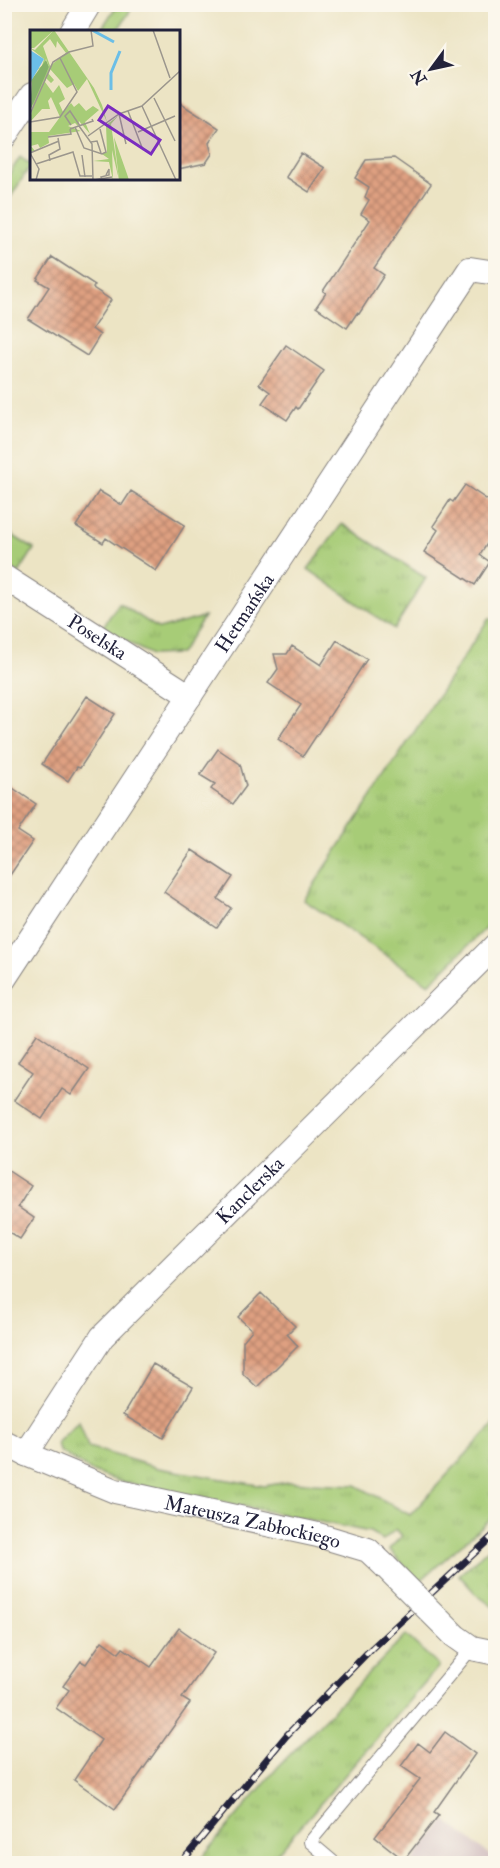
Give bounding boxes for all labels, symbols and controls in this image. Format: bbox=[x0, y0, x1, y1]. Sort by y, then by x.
inset map bbox=[30, 30, 180, 180]
north arrow bbox=[401, 39, 461, 99]
text: N bbox=[407, 65, 432, 89]
street label: Hetmańska bbox=[210, 568, 280, 657]
street label: Poselska bbox=[63, 609, 132, 666]
street label: Kanclerska bbox=[211, 1151, 290, 1229]
street label: Mateusza Zabłockiego bbox=[162, 1490, 344, 1554]

